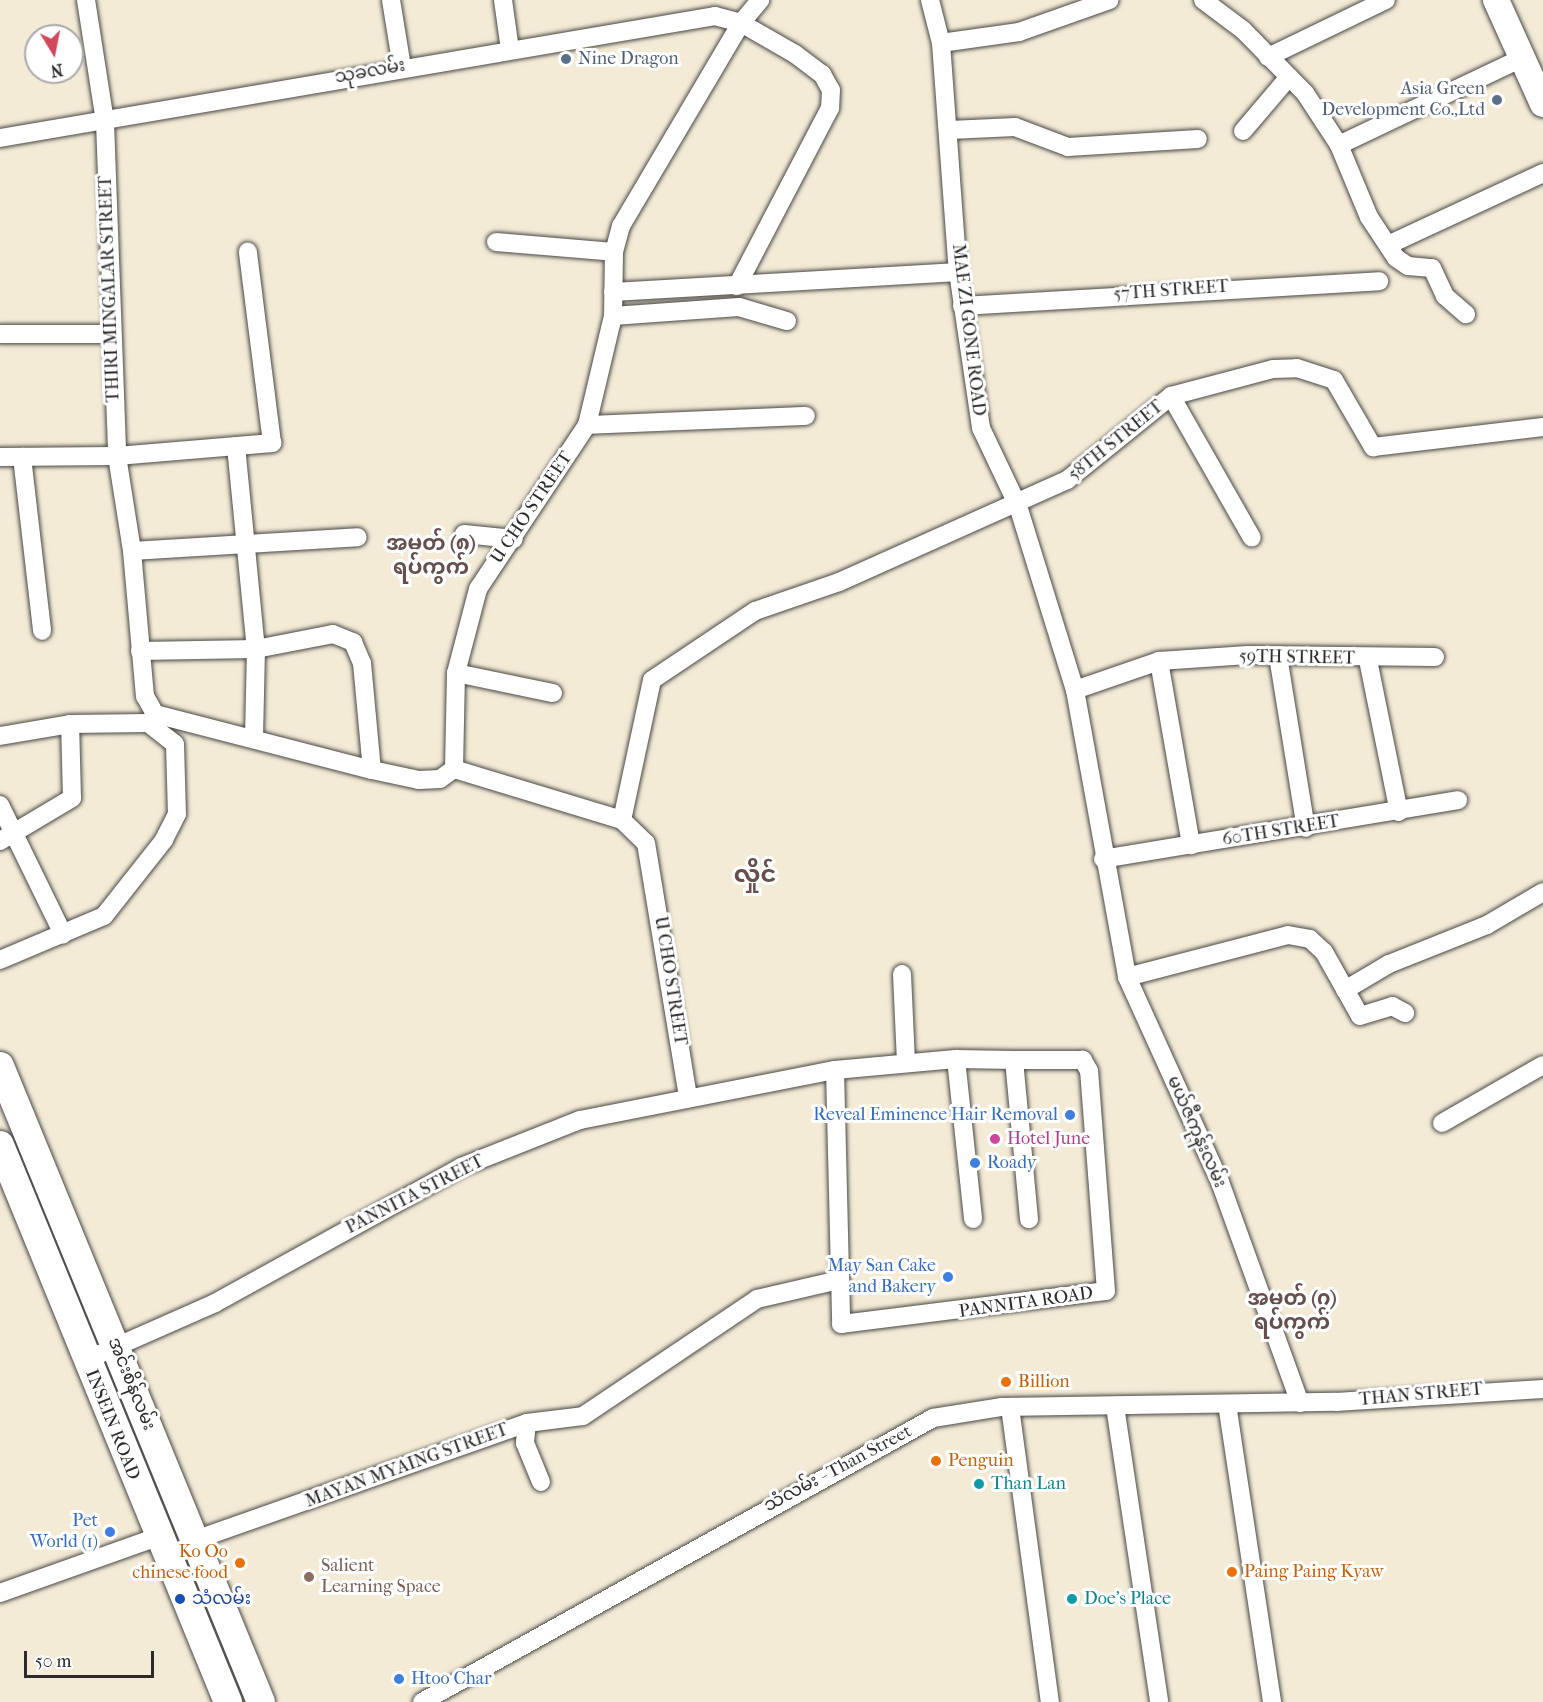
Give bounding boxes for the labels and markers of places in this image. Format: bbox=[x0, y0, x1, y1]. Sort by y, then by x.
place label: Nine Dragon bbox=[578, 48, 679, 70]
marker: Nine Dragon bbox=[559, 52, 573, 66]
place label: Asia Green Development Co.,Ltd bbox=[1322, 79, 1485, 122]
marker: Asia Green Development Co.,Ltd bbox=[1490, 93, 1504, 107]
place label: Reveal Eminence Hair Removal bbox=[813, 1104, 1058, 1126]
marker: Reveal Eminence Hair Removal bbox=[1063, 1108, 1077, 1122]
place label: Hotel June bbox=[1007, 1128, 1090, 1150]
marker: Hotel June bbox=[988, 1132, 1002, 1146]
place label: Roady bbox=[987, 1152, 1036, 1174]
marker: Roady bbox=[968, 1156, 982, 1170]
place label: May San Cake and Bakery bbox=[828, 1256, 936, 1298]
marker: May San Cake and Bakery bbox=[941, 1270, 955, 1284]
place label: Billion bbox=[1018, 1371, 1070, 1393]
marker: Billion bbox=[999, 1375, 1013, 1389]
place label: Penguin bbox=[948, 1450, 1014, 1472]
marker: Penguin bbox=[929, 1454, 943, 1468]
place label: Than Lan bbox=[991, 1473, 1066, 1495]
marker: Than Lan bbox=[972, 1477, 986, 1491]
place label: Pet World (1) bbox=[30, 1511, 98, 1553]
marker: Pet World (1) bbox=[103, 1525, 117, 1539]
place label: Ko Oo chinese food bbox=[132, 1542, 228, 1584]
marker: Ko Oo chinese food bbox=[233, 1556, 247, 1570]
place label: Salient Learning Space bbox=[321, 1556, 441, 1598]
place label: Paing Paing Kyaw bbox=[1244, 1561, 1384, 1583]
marker: Paing Paing Kyaw bbox=[1225, 1565, 1239, 1579]
marker: Salient Learning Space bbox=[302, 1570, 316, 1584]
place label: သံလမ်း bbox=[192, 1588, 251, 1610]
place label: Doe's Place bbox=[1084, 1588, 1171, 1610]
marker: သံလမ်း bbox=[173, 1592, 187, 1606]
marker: Doe's Place bbox=[1065, 1592, 1079, 1606]
place label: Htoo Char bbox=[411, 1668, 492, 1690]
marker: Htoo Char bbox=[392, 1672, 406, 1686]

